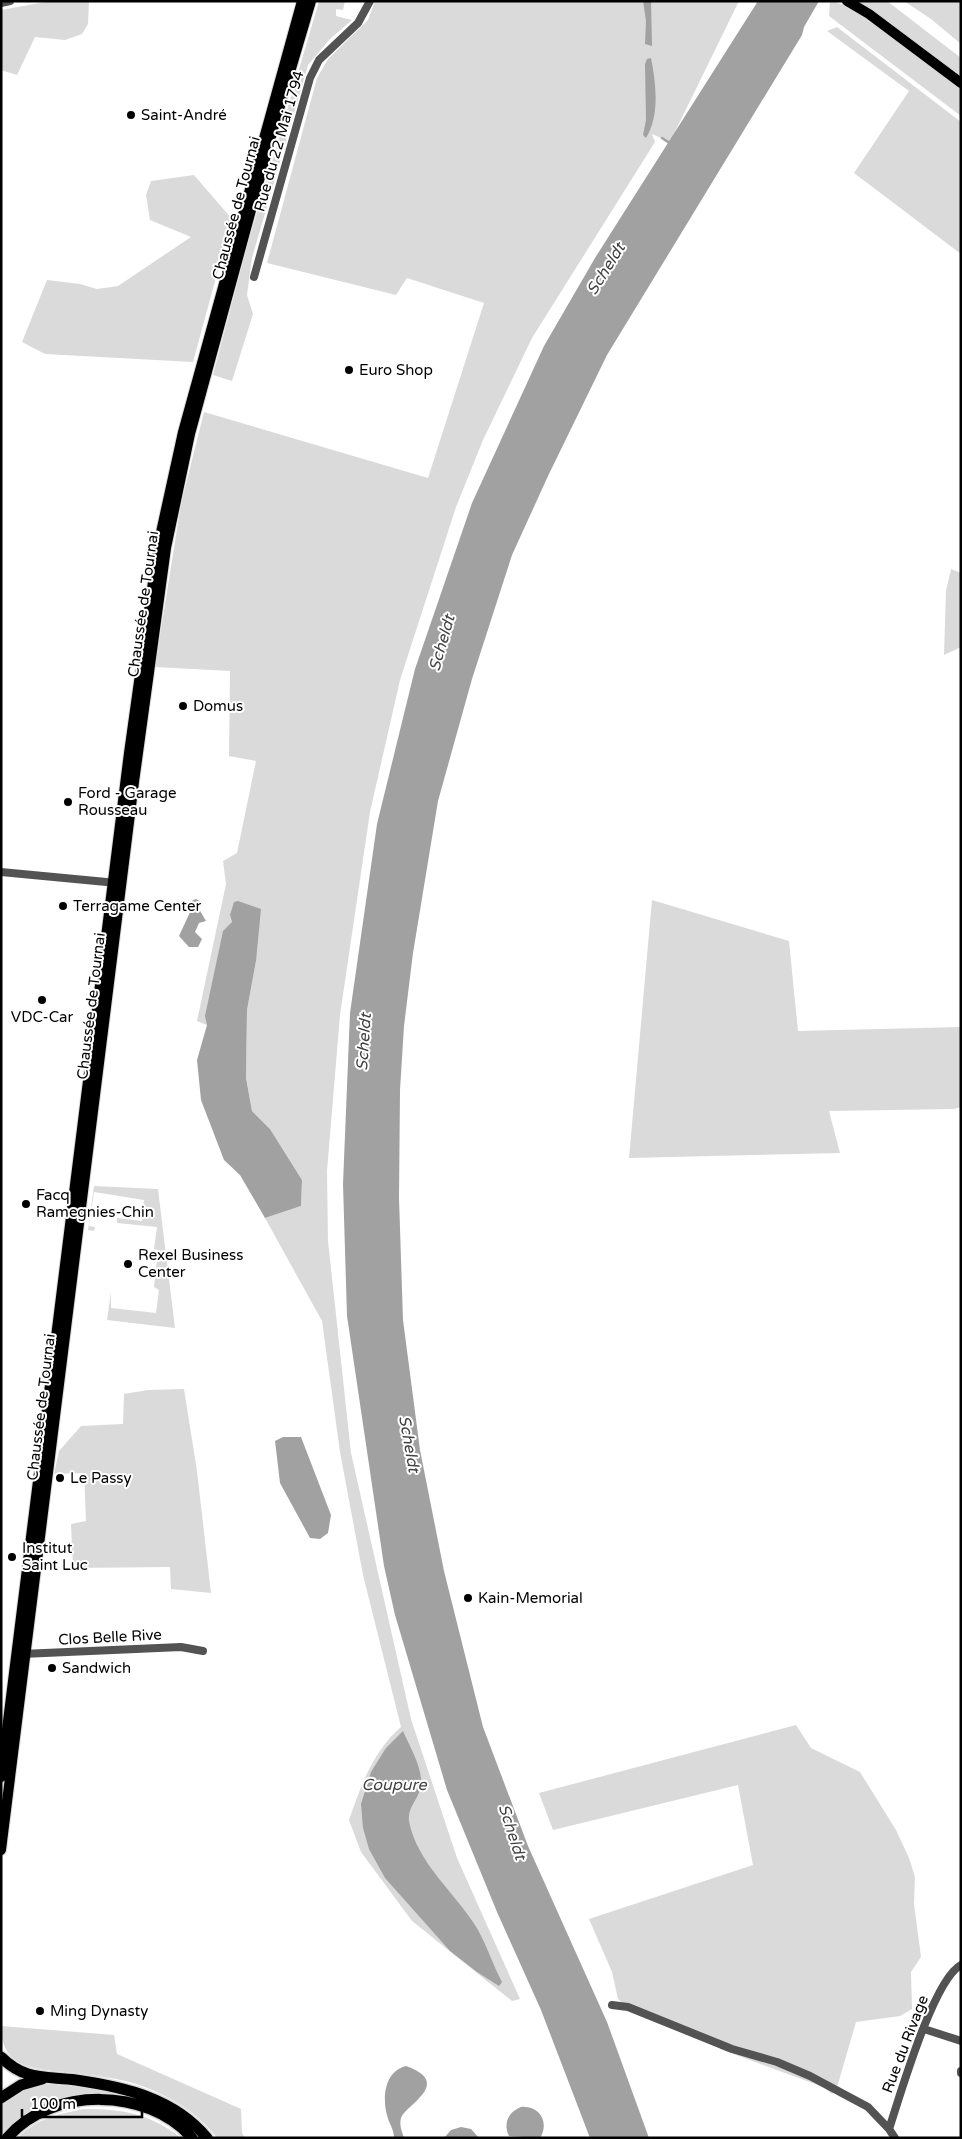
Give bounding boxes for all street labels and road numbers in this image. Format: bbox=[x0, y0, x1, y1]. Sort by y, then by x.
street label: Rue du 22 Mai 1794 bbox=[250, 68, 308, 214]
street label: Chaussée de Tournai bbox=[208, 134, 264, 282]
street label: Chaussée de Tournai bbox=[124, 530, 162, 678]
street label: Chaussée de Tournai bbox=[73, 932, 109, 1080]
street label: Chaussée de Tournai bbox=[23, 1333, 59, 1481]
street label: Clos Belle Rive bbox=[58, 1625, 162, 1649]
street label: Rue du Rivage bbox=[878, 1993, 932, 2095]

